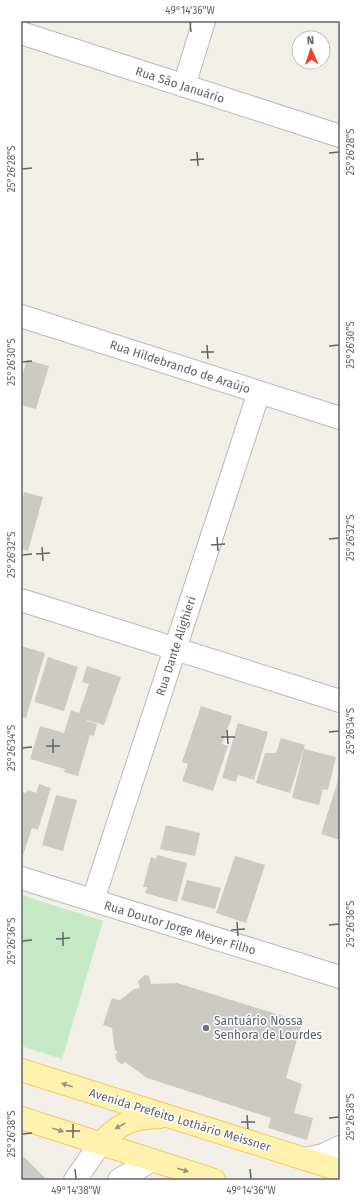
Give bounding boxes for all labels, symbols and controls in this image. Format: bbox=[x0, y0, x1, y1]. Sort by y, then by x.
text: 49°14'36"W bbox=[165, 5, 215, 17]
north arrow bbox=[291, 30, 331, 70]
text: N bbox=[307, 34, 314, 47]
street label: Rua São Januário bbox=[134, 64, 226, 106]
text: 25°26'28"S bbox=[345, 128, 357, 176]
text: 25°26'28"S bbox=[6, 145, 18, 193]
text: 25°26'30"S bbox=[345, 321, 357, 369]
text: 25°26'30"S bbox=[6, 338, 18, 386]
street label: Rua Hildebrando de Araújo bbox=[108, 338, 252, 396]
text: 25°26'32"S bbox=[345, 514, 357, 561]
text: 25°26'32"S bbox=[6, 531, 18, 578]
street label: Rua Dante Alighieri bbox=[153, 594, 199, 698]
text: 25°26'34"S bbox=[345, 707, 357, 754]
text: 25°26'34"S bbox=[6, 724, 18, 771]
street label: Rua Doutor Jorge Meyer Filho bbox=[102, 898, 258, 958]
text: 25°26'36"S bbox=[345, 900, 357, 947]
text: 25°26'36"S bbox=[6, 917, 18, 964]
place label: Santuário Nossa Senhora de Lourdes bbox=[214, 1014, 323, 1042]
marker: Santuário Nossa Senhora de Lourdes bbox=[201, 1023, 211, 1033]
one-way arrow bbox=[61, 1082, 73, 1088]
street label: Avenida Prefeito Lothário Meissner bbox=[87, 1086, 273, 1155]
text: 25°26'38"S bbox=[345, 1093, 357, 1141]
text: 25°26'38"S bbox=[6, 1110, 18, 1158]
one-way arrow bbox=[114, 1123, 126, 1130]
one-way arrow bbox=[52, 1127, 64, 1133]
one-way arrow bbox=[178, 1167, 190, 1173]
text: 49°14'38"W bbox=[51, 1185, 102, 1197]
text: 49°14'36"W bbox=[226, 1185, 276, 1197]

